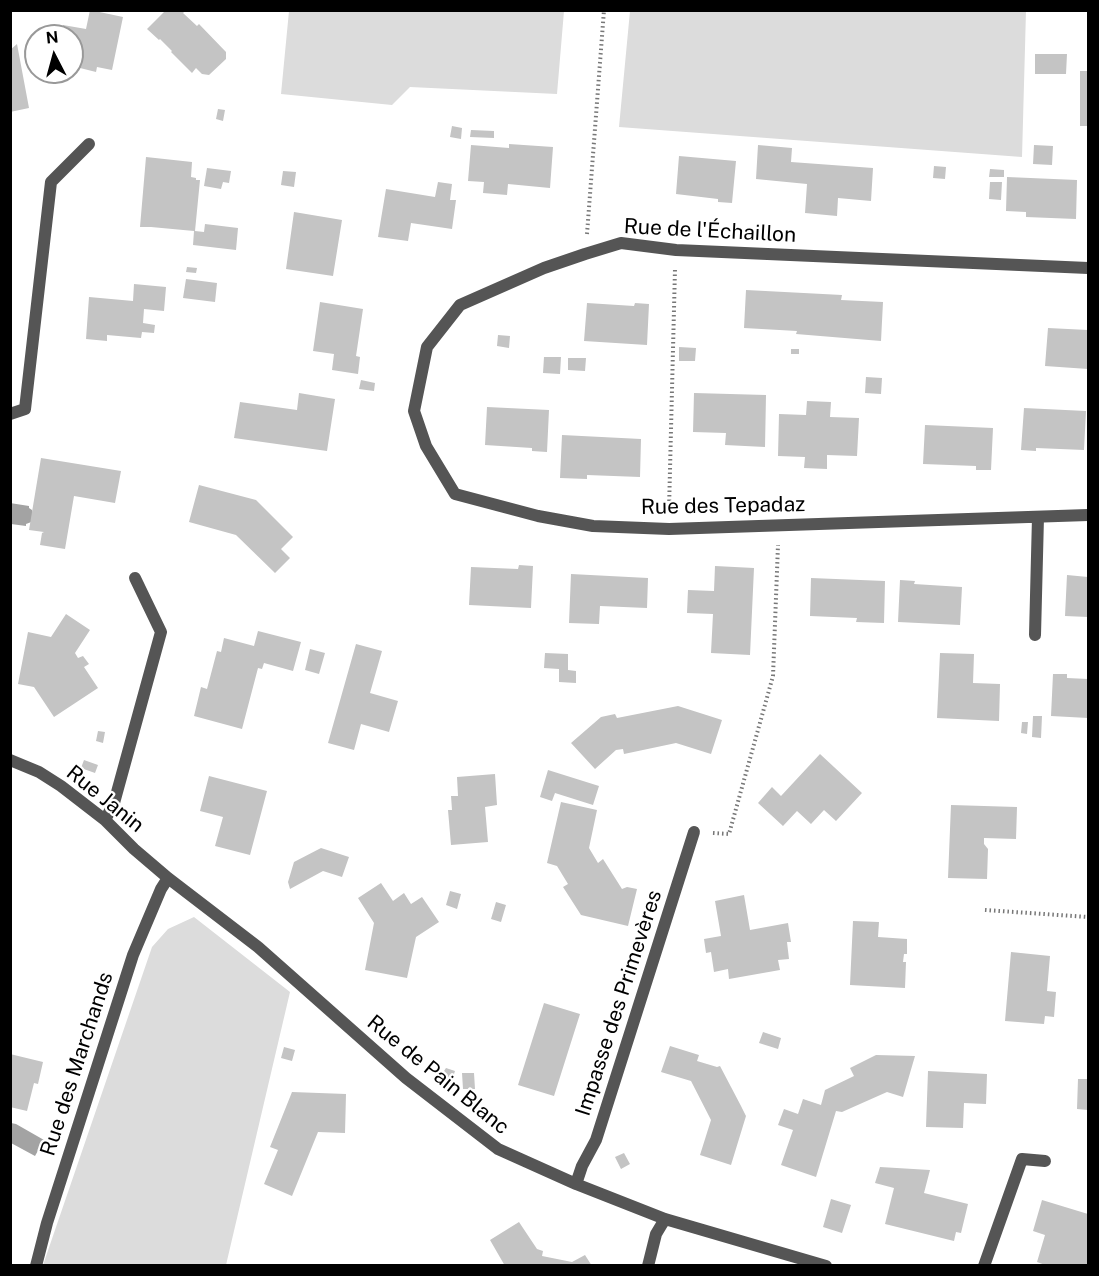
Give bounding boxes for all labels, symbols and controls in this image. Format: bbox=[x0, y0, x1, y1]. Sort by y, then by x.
north arrow bbox=[24, 24, 84, 84]
text: N bbox=[45, 27, 59, 48]
street label: Rue de l'Échaillon bbox=[623, 214, 797, 248]
street label: Rue des Tepadaz bbox=[641, 492, 805, 520]
street label: Rue Janin bbox=[61, 760, 149, 838]
street label: Impasse des Primevères bbox=[571, 887, 667, 1119]
street label: Rue des Marchands bbox=[35, 969, 119, 1159]
street label: Rue de Pain Blanc bbox=[362, 1010, 514, 1140]

